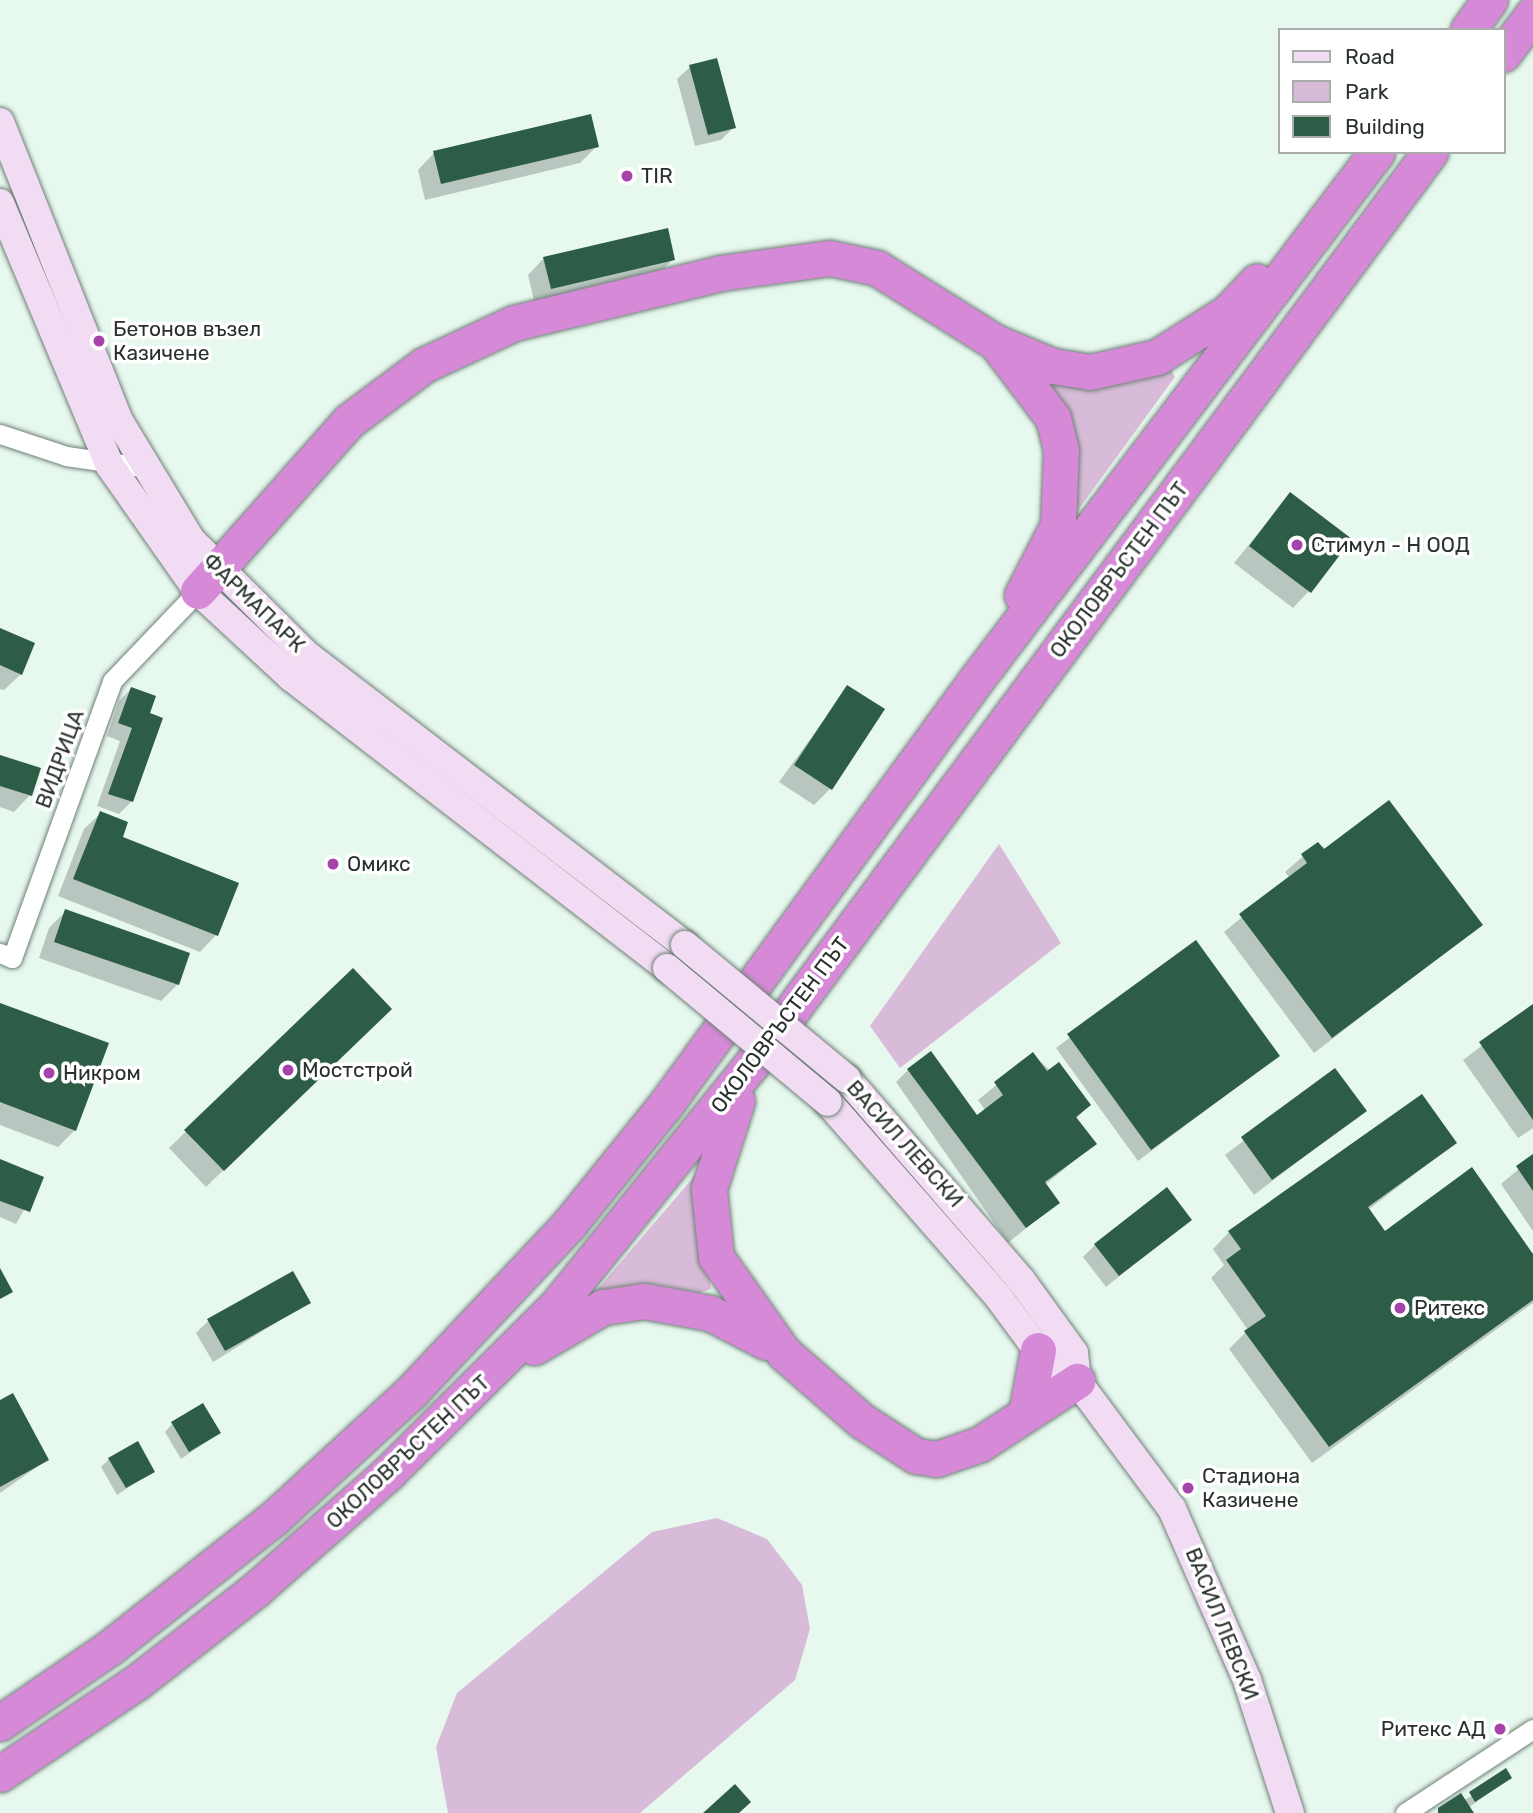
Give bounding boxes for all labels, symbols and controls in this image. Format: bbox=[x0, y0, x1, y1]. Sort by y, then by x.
legend bbox=[1278, 28, 1505, 154]
text: Road bbox=[1345, 44, 1395, 69]
text: Park bbox=[1345, 79, 1389, 104]
text: Building bbox=[1345, 114, 1425, 139]
place label: TIR bbox=[641, 163, 673, 189]
marker: TIR bbox=[619, 168, 635, 184]
place label: Бетонов възел Казичене bbox=[113, 316, 261, 366]
marker: Бетонов възел Казичене bbox=[91, 333, 107, 349]
street label: ОКОЛОВРЪСТЕН ПЪТ bbox=[1045, 477, 1193, 663]
place label: Стимул - Н ООД bbox=[1311, 532, 1470, 558]
marker: Стимул - Н ООД bbox=[1289, 537, 1305, 553]
street label: ФАРМАПАРК bbox=[198, 548, 310, 658]
street label: ВИДРИЦА bbox=[31, 706, 89, 812]
place label: Омикс bbox=[347, 851, 411, 877]
marker: Омикс bbox=[325, 856, 341, 872]
street label: ОКОЛОВРЪСТЕН ПЪТ bbox=[706, 932, 854, 1118]
place label: Мостстрой bbox=[302, 1057, 413, 1083]
place label: Никром bbox=[63, 1060, 141, 1086]
marker: Мостстрой bbox=[280, 1062, 296, 1078]
marker: Никром bbox=[41, 1065, 57, 1081]
street label: ВАСИЛ ЛЕВСКИ bbox=[841, 1075, 969, 1213]
place label: Ритекс bbox=[1414, 1295, 1485, 1321]
marker: Ритекс bbox=[1392, 1300, 1408, 1316]
street label: ОКОЛОВРЪСТЕН ПЪТ bbox=[321, 1370, 495, 1534]
place label: Стадиона Казичене bbox=[1202, 1463, 1300, 1513]
marker: Стадиона Казичене bbox=[1180, 1480, 1196, 1496]
street label: ВАСИЛ ЛЕВСКИ bbox=[1180, 1544, 1264, 1704]
place label: Ритекс АД bbox=[1381, 1716, 1486, 1742]
marker: Ритекс АД bbox=[1492, 1721, 1508, 1737]

